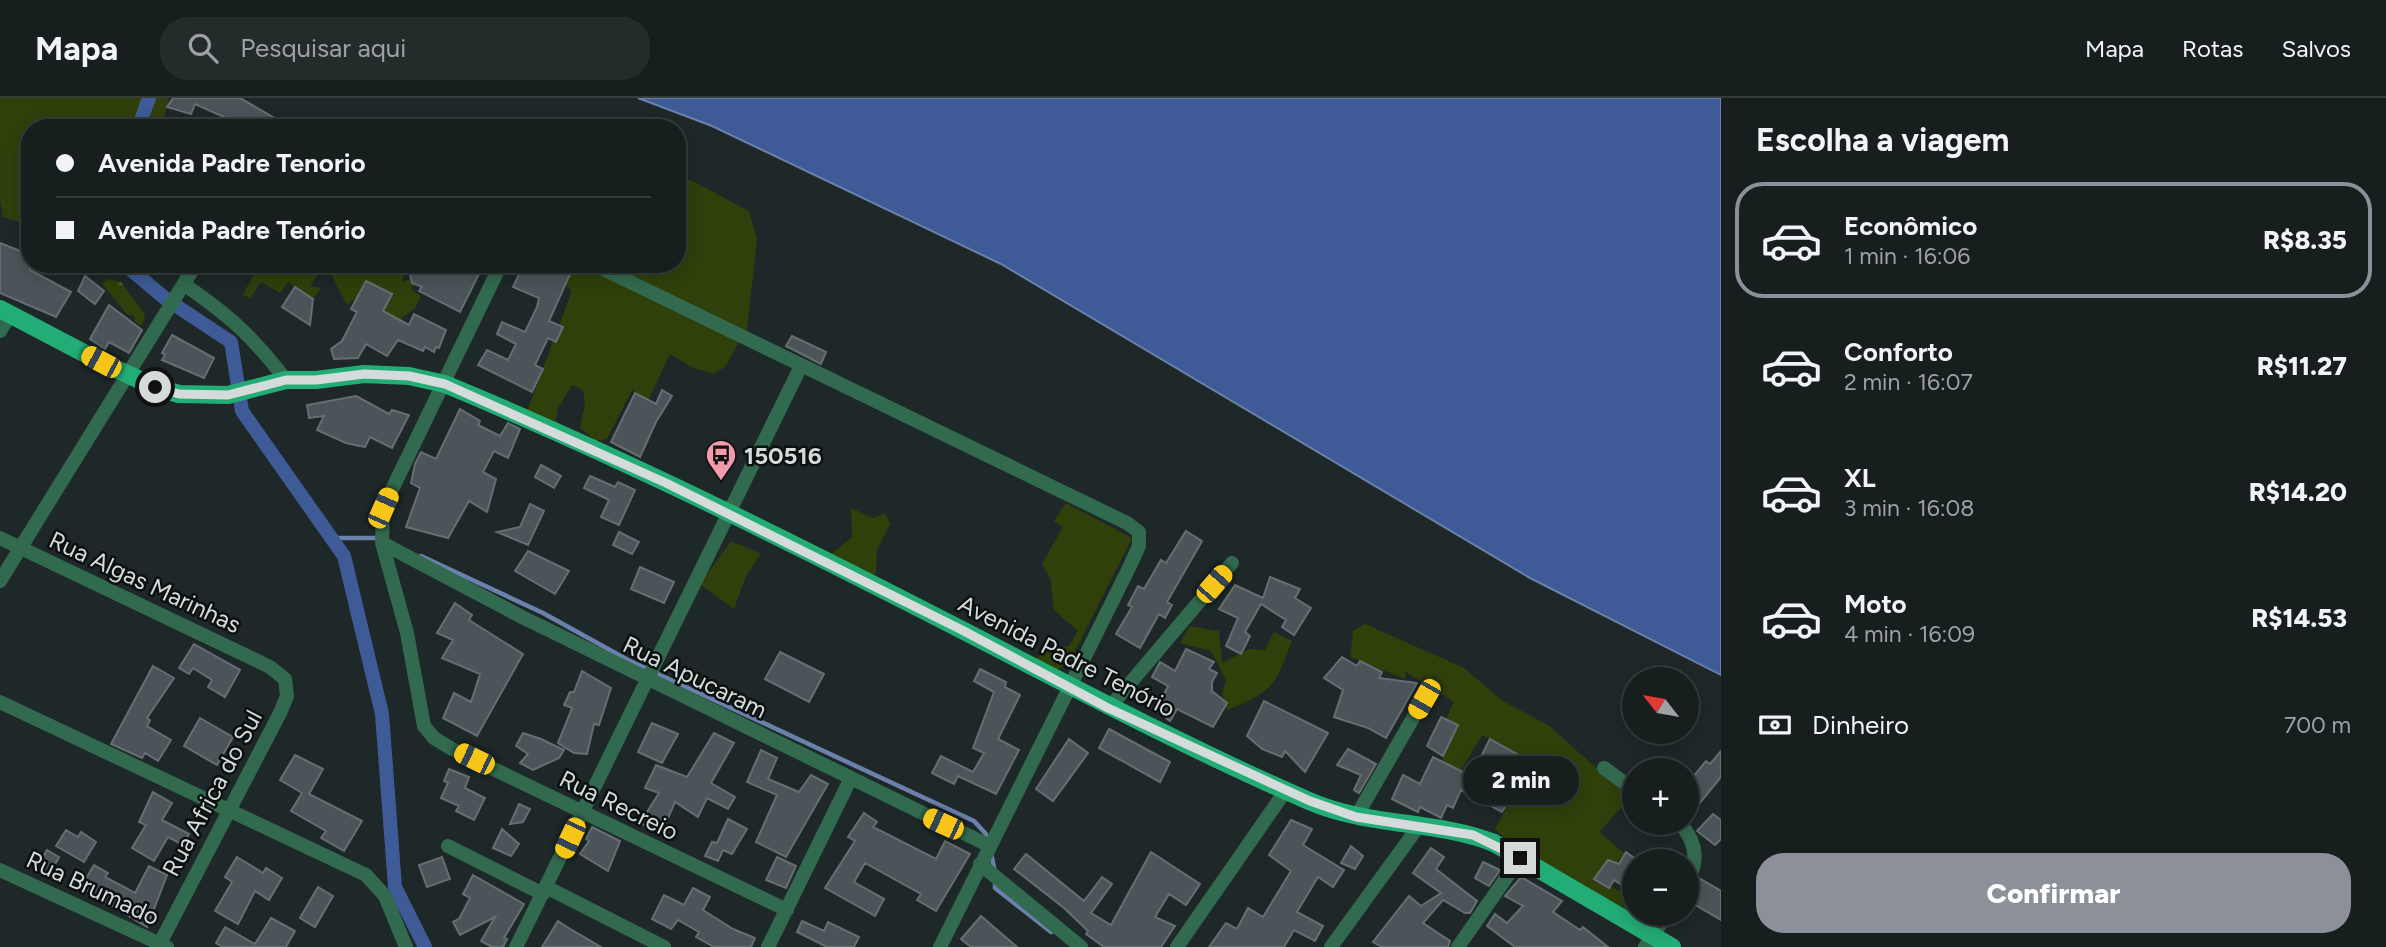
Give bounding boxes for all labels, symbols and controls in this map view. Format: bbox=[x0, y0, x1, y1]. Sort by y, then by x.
search box bbox=[160, 17, 650, 80]
text: Mapa bbox=[35, 29, 118, 68]
icon: search bbox=[184, 29, 222, 67]
text: Pesquisar aqui bbox=[240, 32, 406, 64]
text: Mapa bbox=[2085, 34, 2144, 63]
text: Rotas bbox=[2182, 34, 2243, 63]
text: Salvos bbox=[2281, 34, 2351, 63]
text: Escolha a viagem bbox=[1756, 121, 2009, 159]
text: Avenida Padre Tenorio bbox=[98, 147, 366, 179]
icon: car bbox=[1760, 209, 1823, 272]
text: Econômico bbox=[1844, 210, 1977, 242]
text: Avenida Padre Tenório bbox=[98, 214, 366, 246]
text: R$8.35 bbox=[2263, 224, 2347, 256]
text: 1 min · 16:06 bbox=[1844, 242, 1970, 270]
icon: car bbox=[1760, 335, 1823, 398]
text: Conforto bbox=[1844, 336, 1953, 368]
car bbox=[78, 343, 125, 381]
text: R$11.27 bbox=[2257, 350, 2347, 382]
text: 2 min · 16:07 bbox=[1844, 368, 1973, 396]
route start bbox=[139, 371, 171, 403]
bus stop icon: 150516 bbox=[704, 438, 738, 482]
place label: 150516 bbox=[744, 441, 822, 470]
icon: car bbox=[1760, 461, 1823, 524]
text: XL bbox=[1844, 462, 1876, 494]
text: R$14.20 bbox=[2249, 476, 2347, 508]
car bbox=[365, 485, 402, 531]
text: 3 min · 16:08 bbox=[1844, 494, 1974, 522]
street label: Rua Algas Marinhas bbox=[45, 525, 245, 639]
car bbox=[1193, 561, 1236, 607]
icon: car bbox=[1760, 587, 1823, 650]
text: Moto bbox=[1844, 588, 1907, 620]
street label: Avenida Padre Tenório bbox=[954, 589, 1180, 723]
text: R$14.53 bbox=[2251, 602, 2347, 634]
text: 4 min · 16:09 bbox=[1844, 620, 1975, 648]
street label: Rua Apucaram bbox=[618, 630, 772, 724]
north arrow bbox=[1622, 667, 1699, 744]
map controls bbox=[1622, 667, 1699, 926]
car bbox=[1405, 676, 1444, 722]
street label: Rua Africa do Sul bbox=[156, 705, 268, 881]
icon: cash bbox=[1756, 706, 1794, 744]
text: Dinheiro bbox=[1812, 709, 1909, 741]
text: 700 m bbox=[2284, 711, 2351, 739]
car bbox=[451, 740, 498, 778]
callout: 2 min bbox=[1462, 756, 1578, 806]
button: + bbox=[1622, 758, 1699, 835]
street label: Rua Recreio bbox=[555, 764, 683, 846]
text: 2 min bbox=[1492, 766, 1550, 794]
car bbox=[920, 806, 967, 842]
car bbox=[552, 815, 589, 861]
route end bbox=[1504, 842, 1536, 874]
street label: Rua Brumado bbox=[22, 845, 164, 931]
button: − bbox=[1622, 849, 1699, 926]
button: Confirmar bbox=[1756, 853, 2351, 933]

